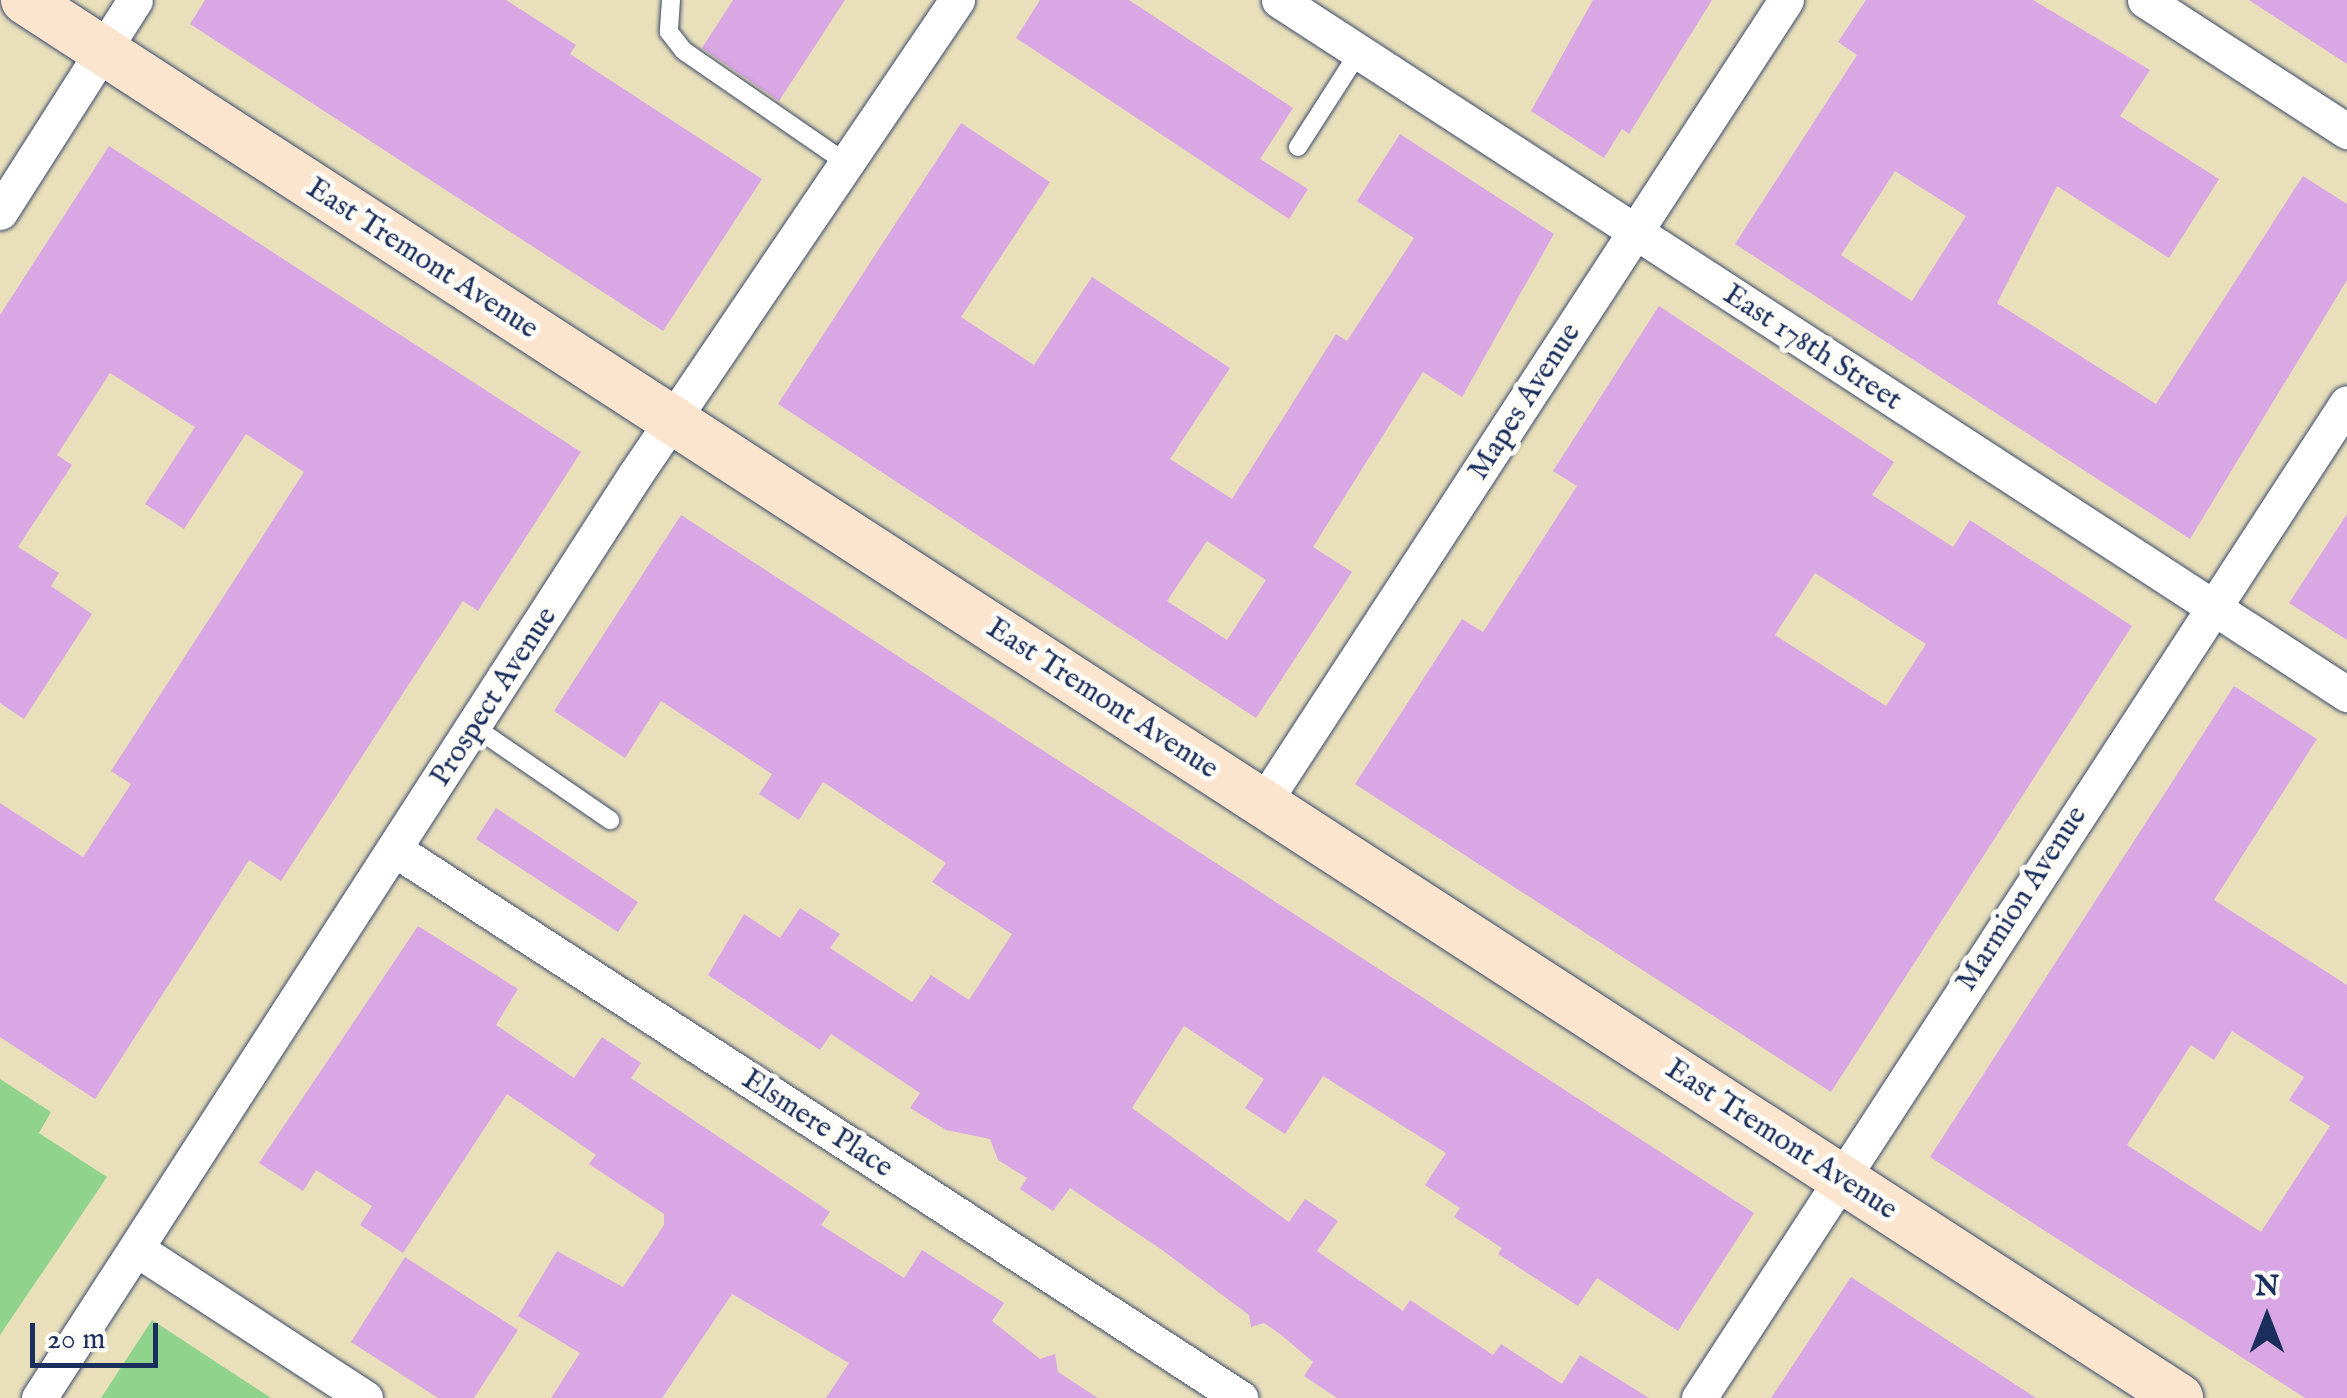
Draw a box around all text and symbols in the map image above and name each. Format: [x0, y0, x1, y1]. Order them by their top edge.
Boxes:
street label: East Tremont Avenue [299, 171, 545, 347]
street label: East 178th Street [1716, 277, 1908, 419]
street label: Mapes Avenue [1461, 317, 1589, 487]
street label: Prospect Avenue [423, 601, 565, 793]
street label: East Tremont Avenue [979, 611, 1225, 787]
street label: Marmion Avenue [1949, 800, 2095, 998]
street label: East Tremont Avenue [1658, 1052, 1904, 1228]
street label: Elsmere Place [735, 1062, 899, 1186]
north arrow [2217, 1268, 2317, 1368]
text: N [2255, 1270, 2279, 1305]
scale bar [35, 1303, 162, 1365]
text: 20 m [47, 1321, 106, 1359]

